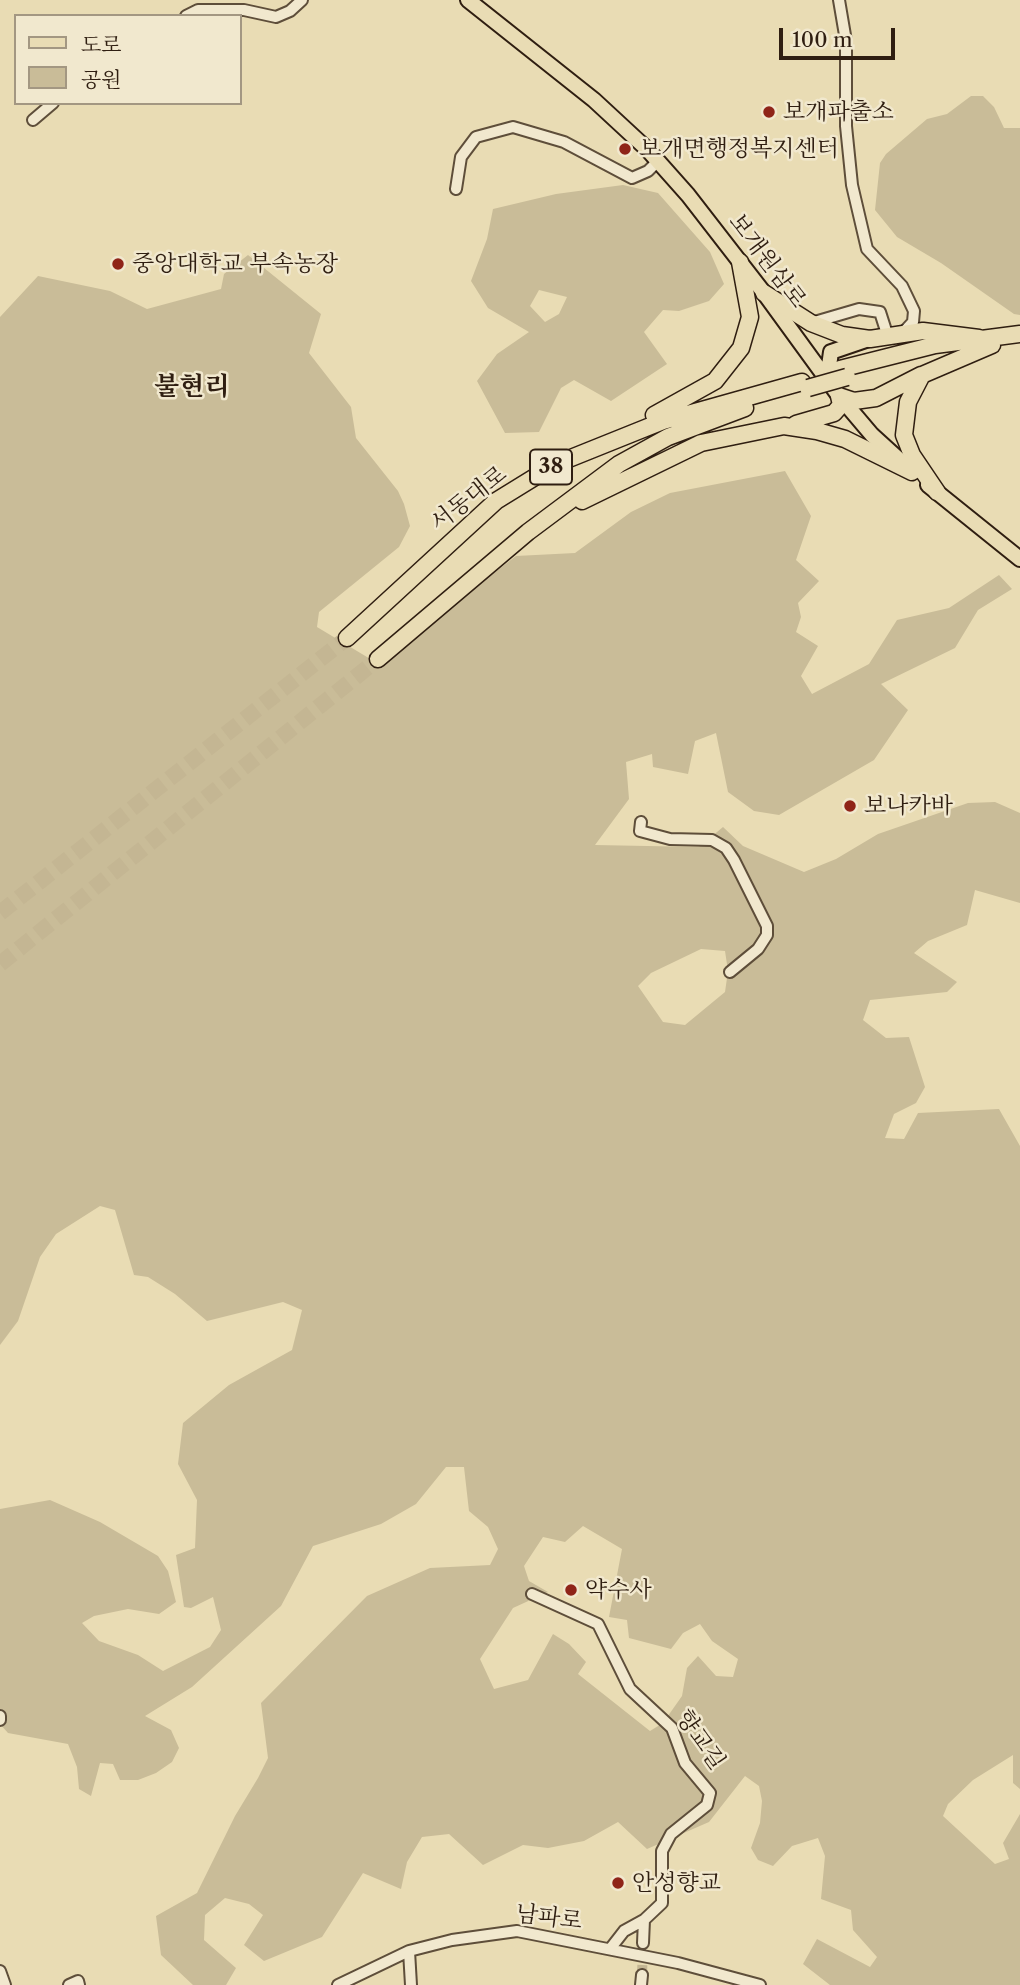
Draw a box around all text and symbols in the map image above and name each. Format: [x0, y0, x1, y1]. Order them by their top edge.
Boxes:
legend [14, 14, 242, 105]
scale bar [782, 14, 898, 58]
text: 100 m [792, 27, 853, 52]
text: 도로 [81, 32, 122, 57]
text: 공원 [81, 67, 122, 92]
place label: 보개파출소 [783, 98, 894, 126]
marker: 보개파출소 [761, 104, 777, 120]
place label: 보개면행정복지센터 [639, 135, 839, 163]
marker: 보개면행정복지센터 [617, 141, 633, 157]
street label: 보개원삼로 [723, 208, 811, 314]
place label: 중앙대학교 부속농장 [132, 250, 338, 278]
marker: 중앙대학교 부속농장 [110, 256, 126, 272]
district label: 불현리 [154, 371, 230, 403]
road number: 38 [530, 449, 572, 484]
street label: 서동대로 [425, 461, 513, 537]
place label: 보나카바 [864, 792, 953, 820]
marker: 보나카바 [842, 798, 858, 814]
place label: 약수사 [585, 1576, 652, 1604]
marker: 약수사 [563, 1582, 579, 1598]
street label: 향교길 [670, 1705, 730, 1775]
place label: 안성향교 [632, 1869, 721, 1897]
marker: 안성향교 [610, 1875, 626, 1891]
street label: 남파로 [514, 1900, 584, 1936]

